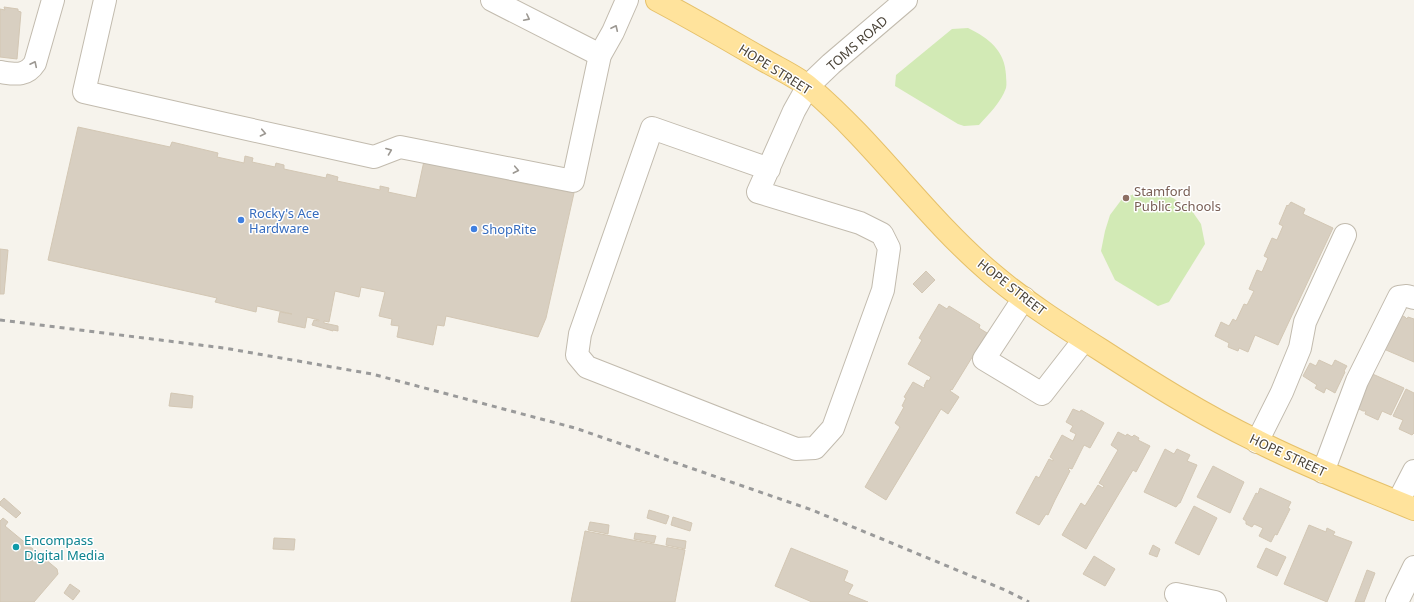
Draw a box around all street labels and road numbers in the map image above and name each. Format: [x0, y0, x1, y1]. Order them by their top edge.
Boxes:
street label: TOMS ROAD [823, 12, 891, 74]
street label: HOPE STREET [735, 40, 815, 99]
street label: HOPE STREET [974, 255, 1051, 320]
street label: HOPE STREET [1247, 429, 1330, 481]

